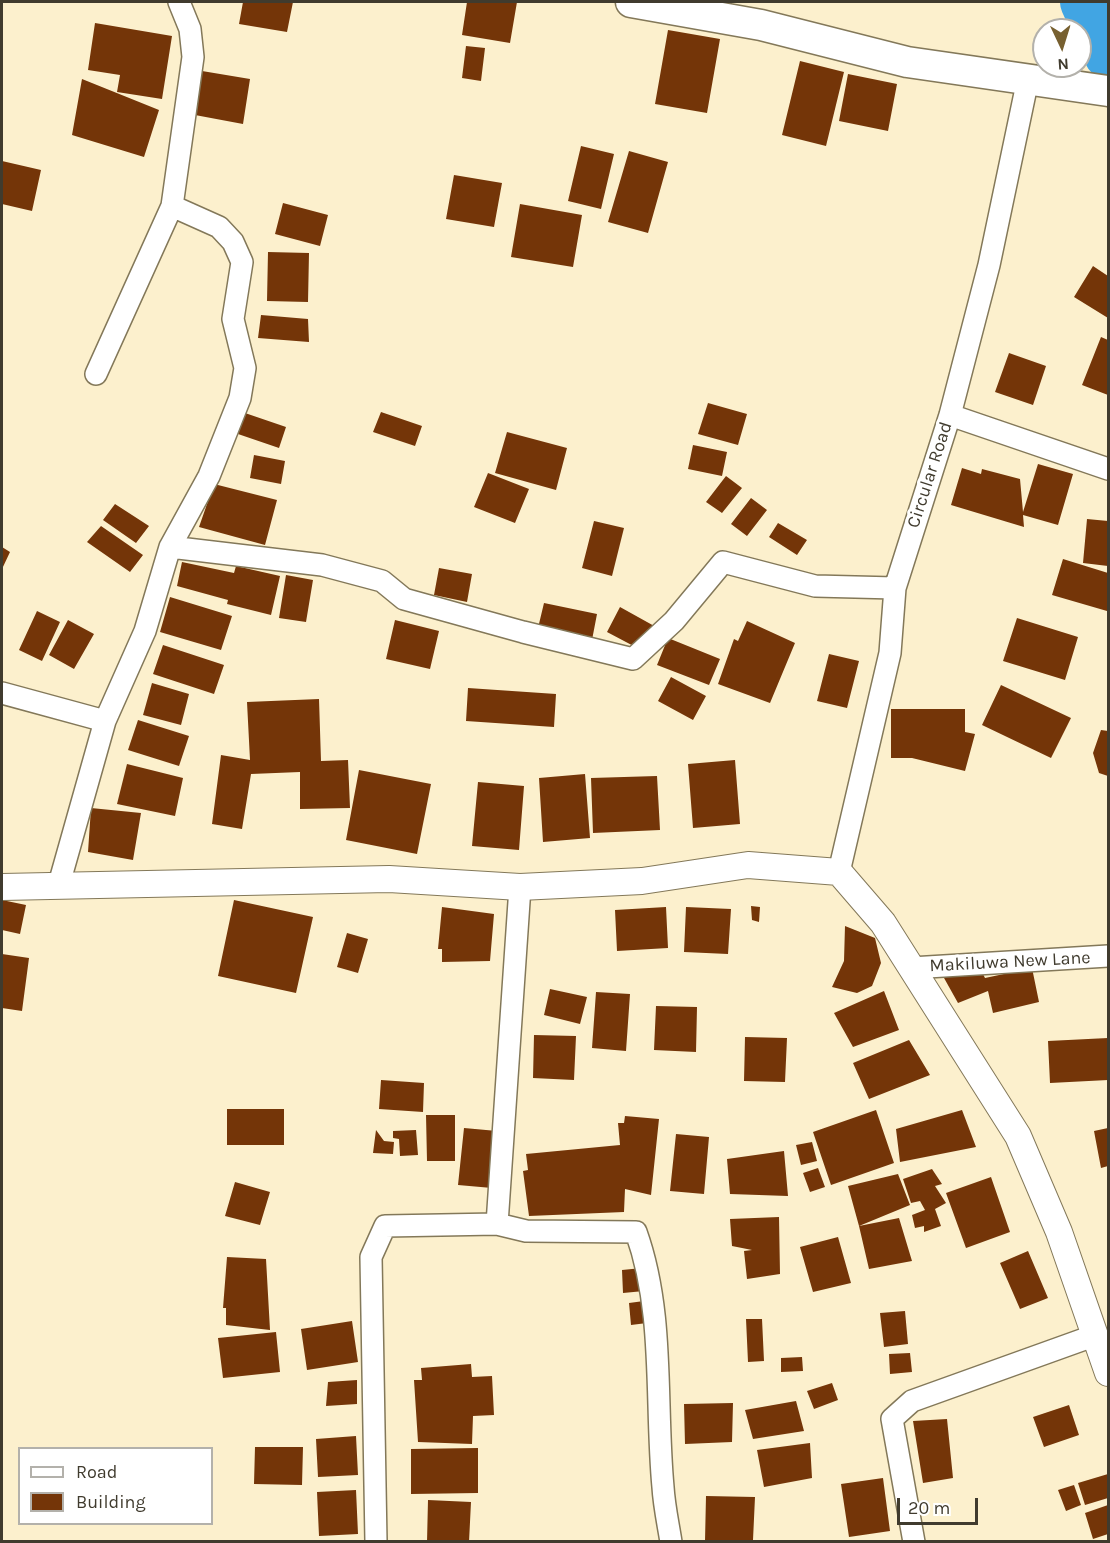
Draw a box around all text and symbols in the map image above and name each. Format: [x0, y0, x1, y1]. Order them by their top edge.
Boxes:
north arrow [1032, 18, 1092, 78]
text: N [1057, 55, 1070, 74]
street label: Circular Road [903, 419, 957, 531]
street label: Makiluwa New Lane [929, 947, 1091, 977]
legend [18, 1447, 213, 1525]
text: Road [76, 1461, 117, 1483]
scale bar [900, 1486, 981, 1524]
text: Building [76, 1491, 146, 1513]
text: 20 m [908, 1497, 950, 1519]

